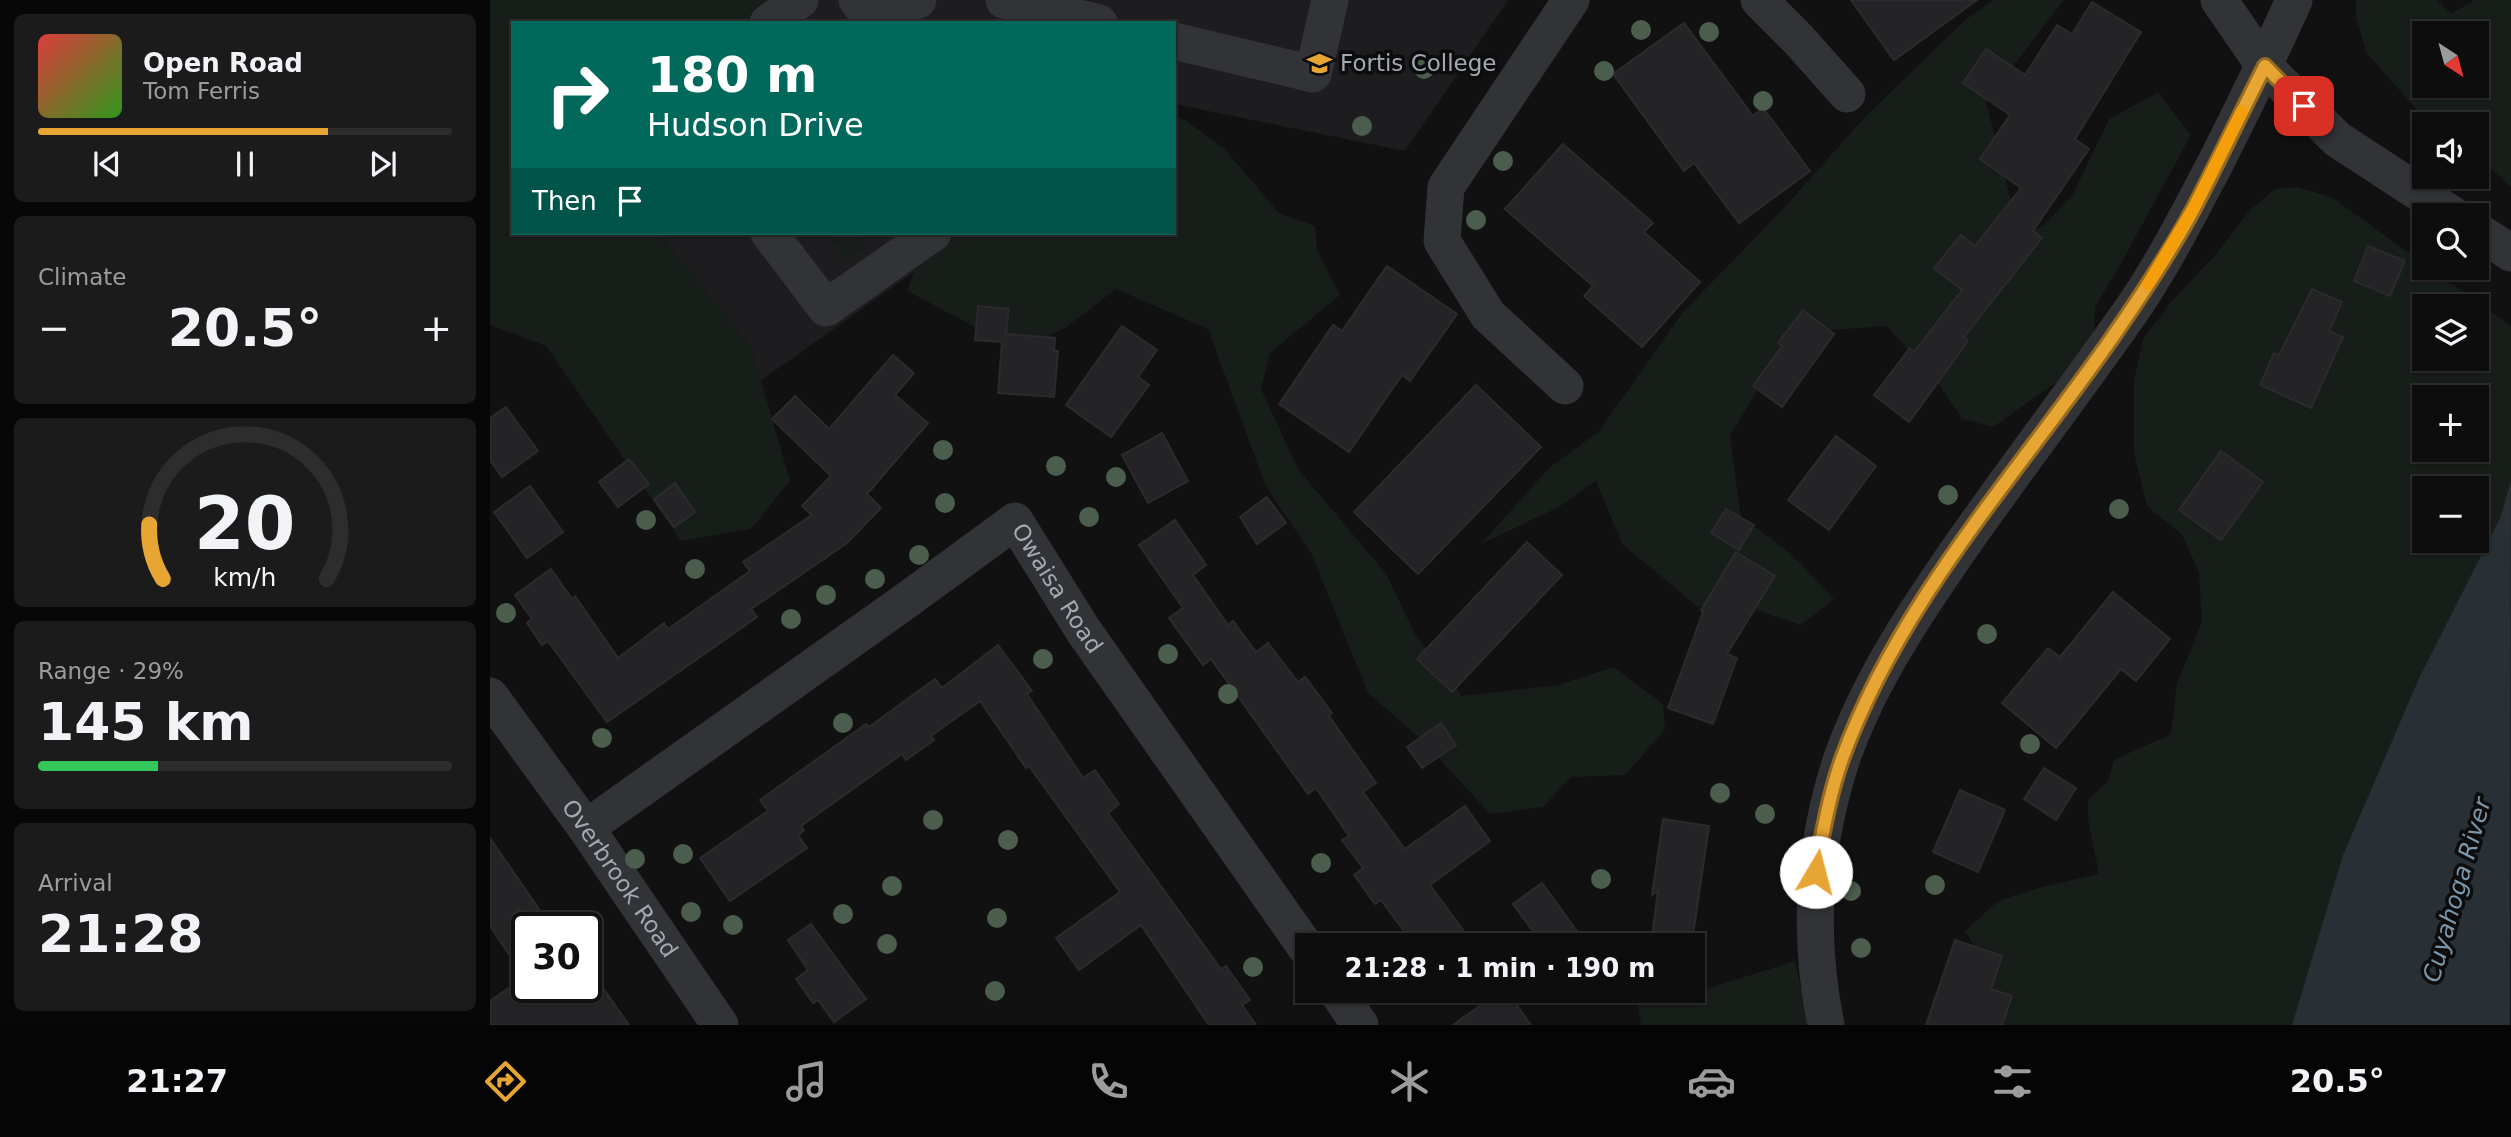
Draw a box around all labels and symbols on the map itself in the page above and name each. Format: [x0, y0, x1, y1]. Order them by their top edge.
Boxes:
north arrow [2412, 21, 2488, 98]
school or university icon: Fortis College [1306, 49, 1334, 77]
place label: Fortis College [1340, 50, 1496, 76]
pin [2274, 76, 2334, 136]
street label: Owaisa Road [1007, 519, 1108, 658]
water label: Cuyahoga River [2417, 793, 2497, 985]
street label: Overbrook Road [557, 795, 683, 962]
position arrow [1779, 835, 1853, 909]
speed limit sign: 30 [511, 912, 602, 1003]

